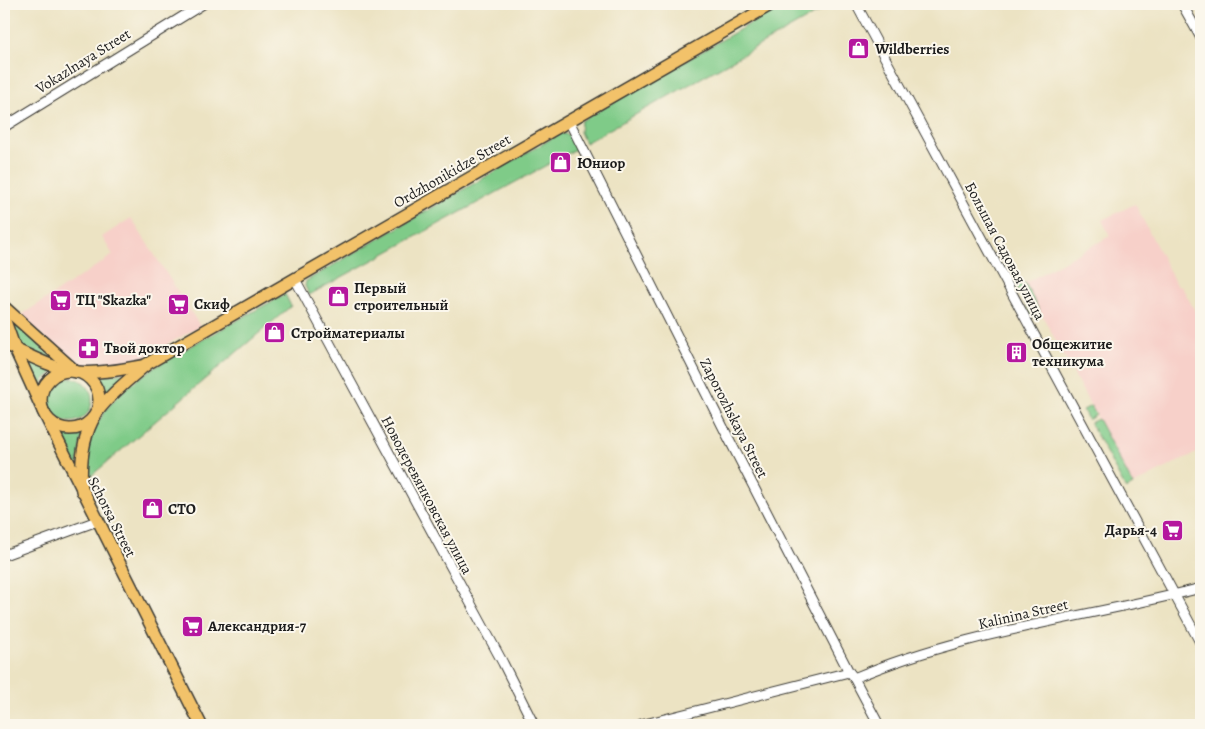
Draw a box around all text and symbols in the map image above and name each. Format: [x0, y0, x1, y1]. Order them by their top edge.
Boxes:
street label: Vokazlnaya Street [31, 24, 134, 99]
shop icon: Wildberries [847, 37, 871, 61]
place label: Wildberries [874, 39, 949, 59]
street label: Ordzhonikidze Street [390, 129, 514, 213]
shop icon: Юниор [549, 151, 573, 175]
place label: Юниор [577, 153, 625, 173]
street label: Большая Садовая улица [960, 178, 1050, 324]
place label: Первый строительный [354, 278, 449, 315]
shop icon: Первый строительный [326, 285, 350, 309]
supermarket icon: ТЦ "Skazka" [48, 288, 72, 312]
place label: ТЦ "Skazka" [76, 290, 151, 310]
supermarket icon: Скиф [166, 292, 190, 316]
place label: Скиф [194, 294, 230, 314]
shop icon: Стройматериалы [263, 321, 287, 345]
place label: Стройматериалы [291, 323, 405, 343]
place label: Общежитие техникума [1032, 334, 1113, 371]
pharmacy icon: Твой доктор [76, 336, 100, 360]
place label: Твой доктор [104, 338, 185, 358]
building icon: Общежитие техникума [1004, 341, 1028, 365]
street label: Zaporozhskaya Street [695, 355, 773, 481]
street label: Новодеревянковская улица [377, 412, 477, 578]
street label: Schorsa Street [83, 473, 141, 561]
shop icon: СТО [140, 497, 164, 521]
place label: СТО [168, 499, 196, 519]
supermarket icon: Дарья-4 [1161, 518, 1185, 542]
place label: Дарья-4 [1105, 520, 1157, 540]
street label: Kalinina Street [976, 594, 1070, 634]
supermarket icon: Александрия-7 [180, 614, 204, 638]
place label: Александрия-7 [207, 616, 307, 636]

